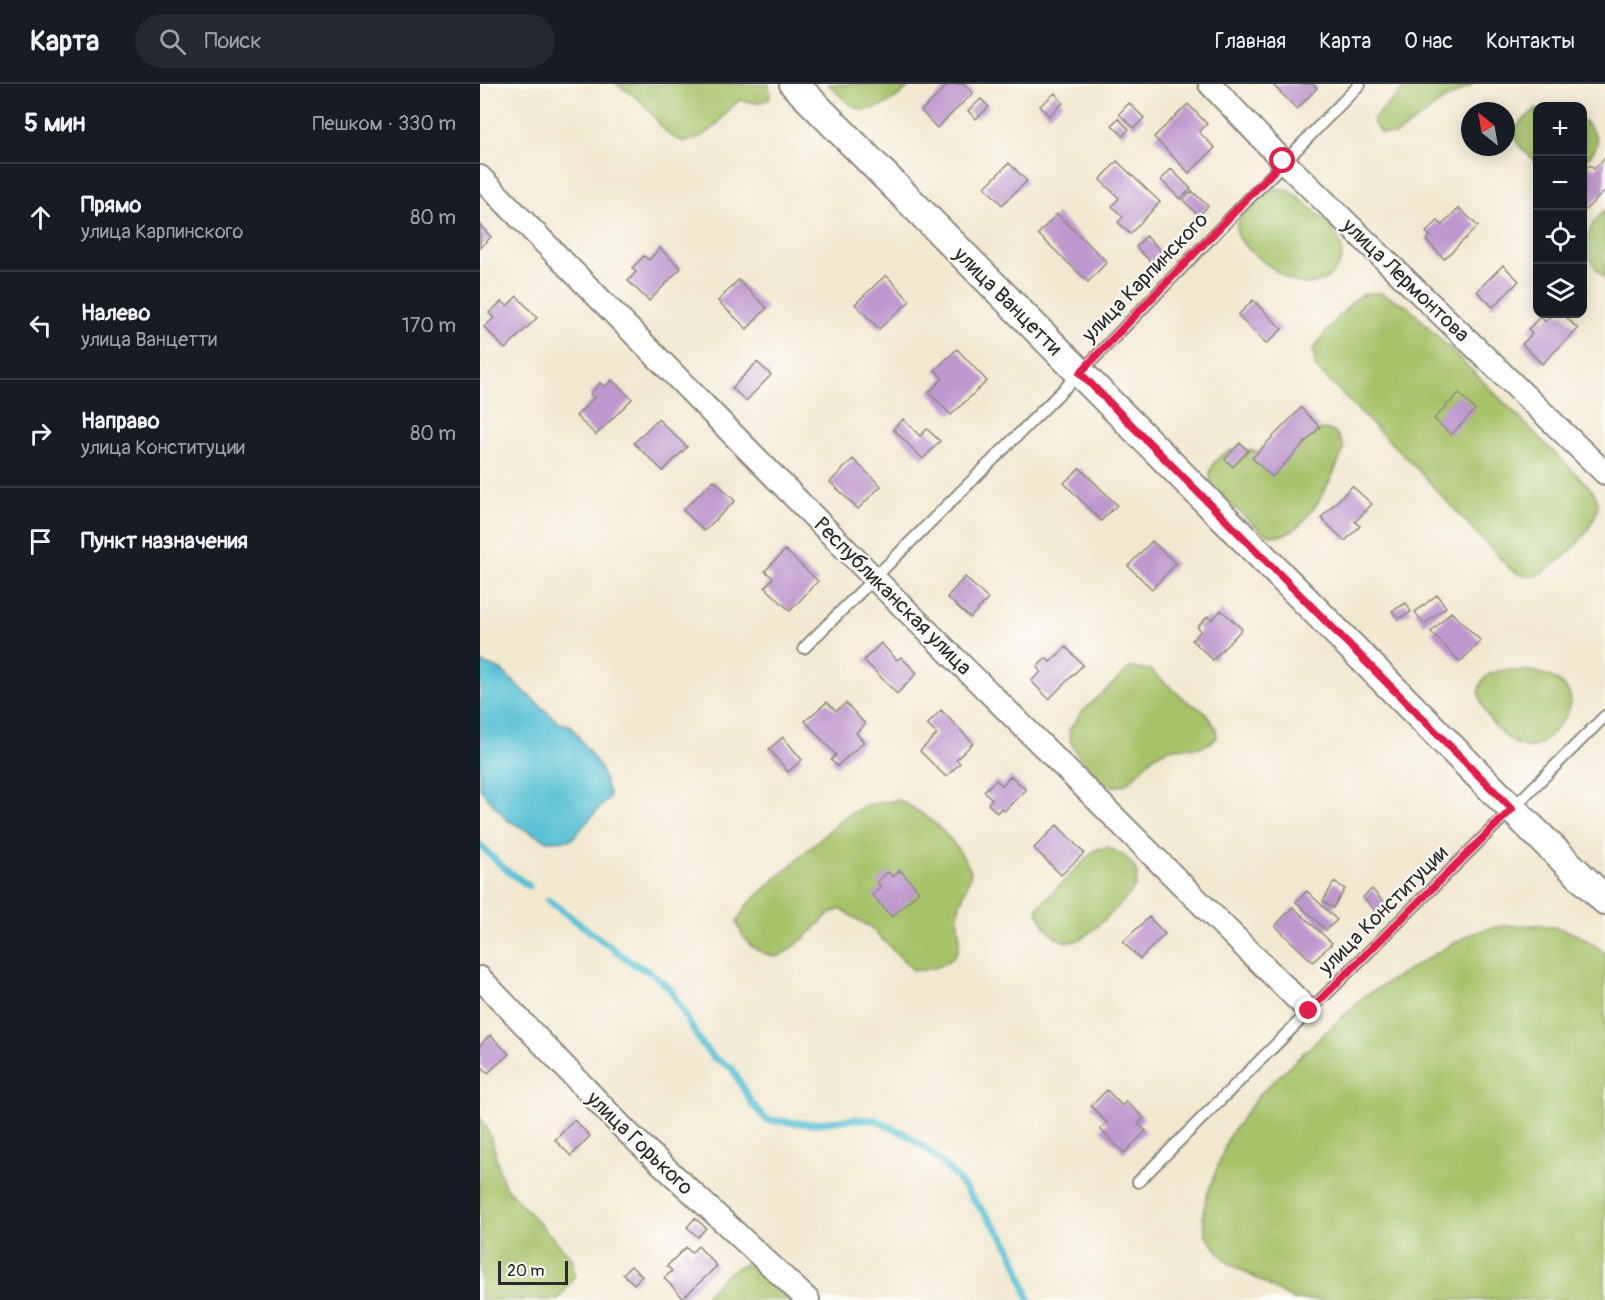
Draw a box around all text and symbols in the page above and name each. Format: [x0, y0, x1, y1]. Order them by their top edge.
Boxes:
search box [135, 14, 555, 68]
text: Карта [30, 24, 99, 59]
icon: search [156, 25, 189, 58]
text: Поиск [204, 27, 262, 55]
text: Главная [1215, 28, 1286, 55]
text: Карта [1319, 28, 1371, 55]
text: О нас [1404, 28, 1453, 55]
text: Контакты [1486, 28, 1575, 55]
north arrow [1461, 102, 1515, 156]
map controls [1533, 102, 1587, 318]
button: + [1533, 102, 1587, 156]
text: 5 мин [24, 107, 85, 139]
text: Пешком · 330 m [313, 111, 456, 136]
route start [1269, 147, 1295, 173]
button: − [1533, 156, 1587, 210]
text: Прямо [81, 191, 141, 219]
icon: ahead [24, 201, 57, 234]
text: 80 m [410, 205, 456, 230]
street label: улица Карпинского [1076, 207, 1214, 349]
button: locate [1533, 210, 1587, 264]
street label: улица Лермонтова [1335, 212, 1475, 348]
text: улица Карпинского [81, 219, 243, 244]
street label: улица Ванцетти [947, 241, 1068, 361]
button: layers [1533, 264, 1587, 318]
text: Налево [81, 299, 150, 327]
icon: left [24, 309, 57, 342]
text: 170 m [402, 313, 456, 338]
text: улица Ванцетти [81, 327, 217, 352]
text: Направо [81, 407, 160, 435]
icon: right [24, 417, 57, 450]
text: 80 m [410, 421, 456, 446]
text: улица Конституции [81, 435, 245, 460]
street label: Республиканская улица [808, 512, 977, 681]
icon: arrive [24, 525, 57, 558]
text: Пункт назначения [81, 527, 248, 555]
street label: улица Конституции [1312, 840, 1454, 981]
route end [1295, 997, 1321, 1023]
street label: улица Горького [580, 1085, 699, 1201]
scale bar [498, 1258, 568, 1286]
text: 20 m [507, 1261, 545, 1281]

